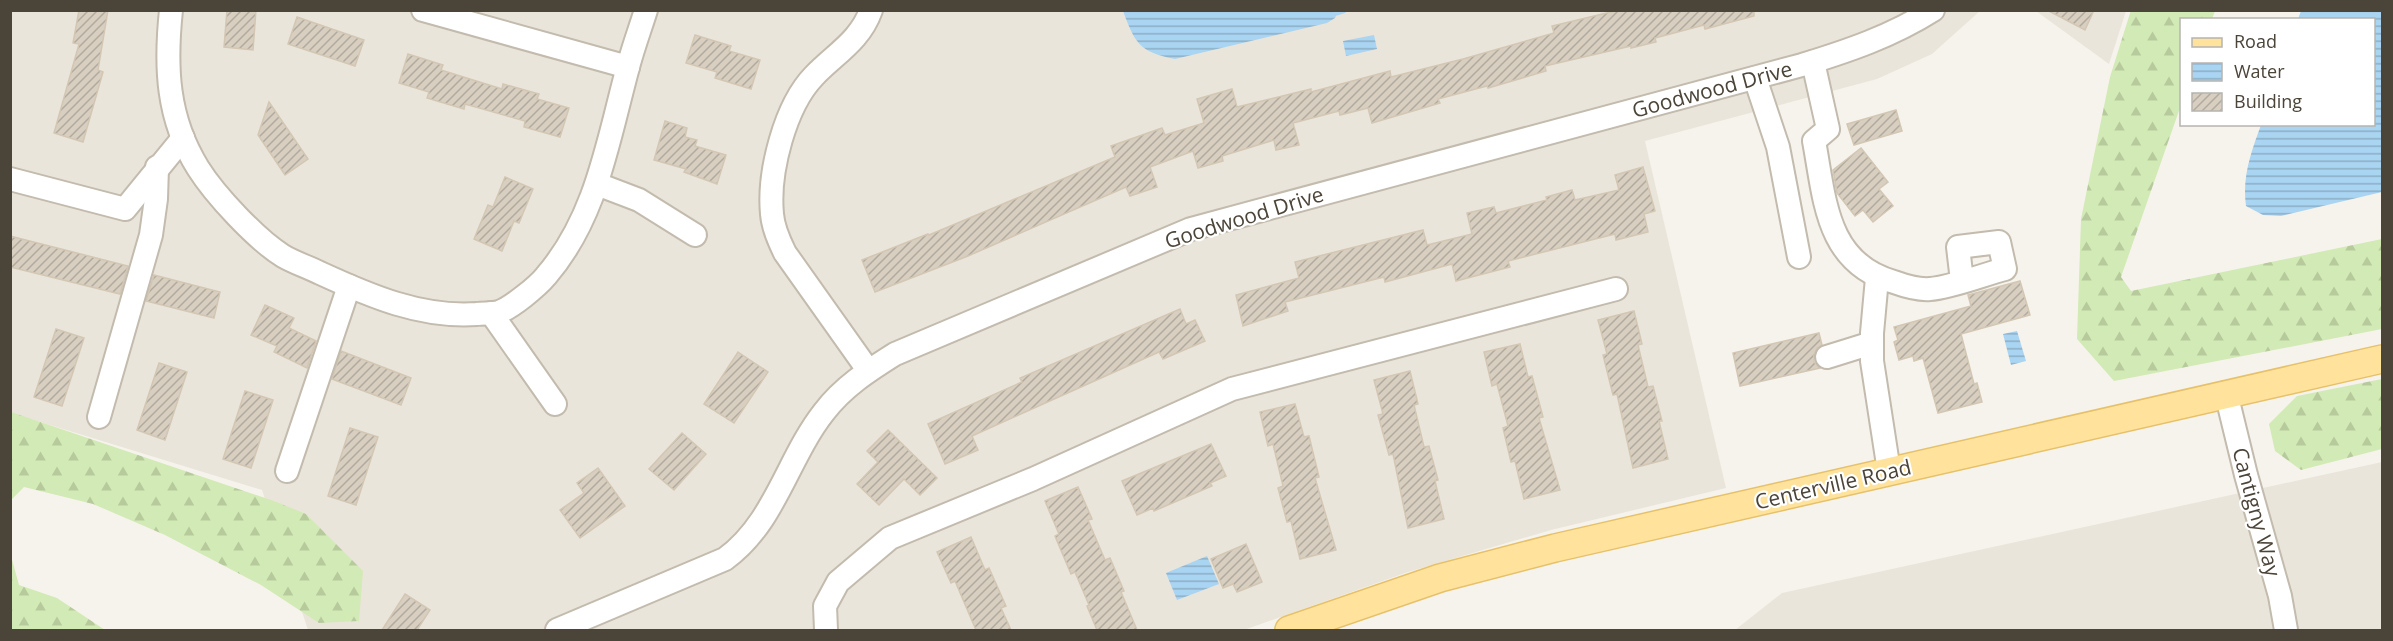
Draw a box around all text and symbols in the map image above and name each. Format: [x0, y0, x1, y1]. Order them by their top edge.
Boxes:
legend [2180, 18, 2375, 126]
text: Road [2234, 29, 2277, 53]
street label: Goodwood Drive [1629, 54, 1795, 124]
text: Water [2234, 59, 2285, 83]
text: Building [2234, 89, 2302, 113]
street label: Goodwood Drive [1161, 180, 1327, 254]
street label: Cantigny Way [2226, 444, 2288, 580]
street label: Centerville Road [1752, 452, 1914, 516]

